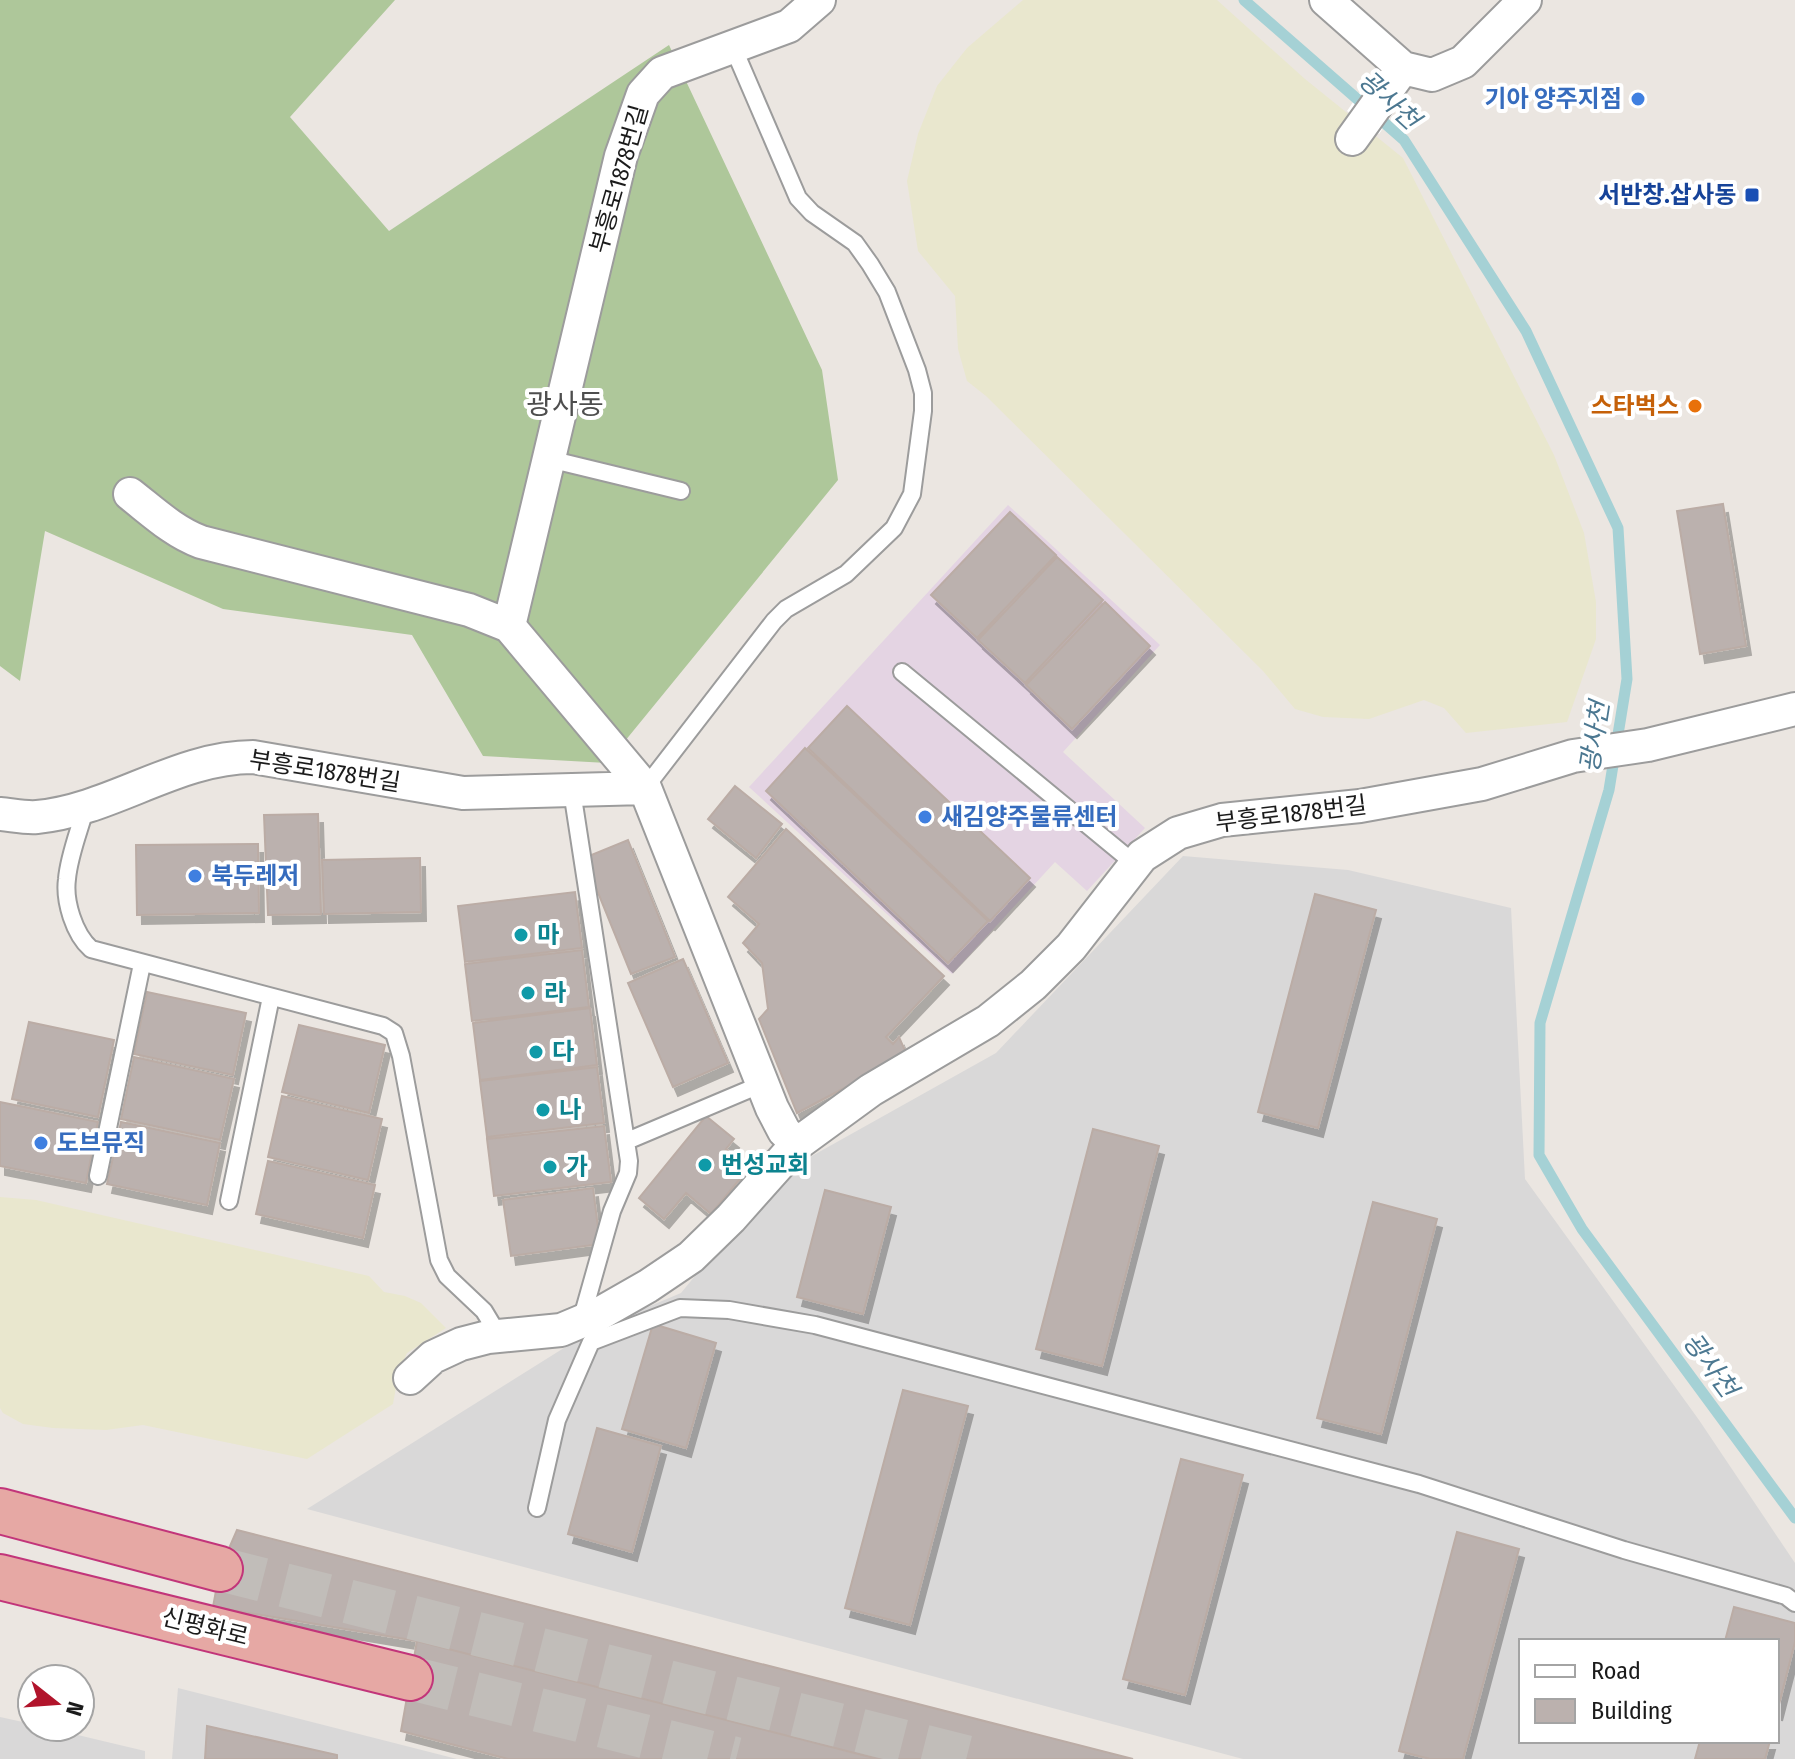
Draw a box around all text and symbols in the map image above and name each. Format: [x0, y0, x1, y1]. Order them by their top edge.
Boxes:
water label: 광사천 [1352, 64, 1428, 138]
place label: 기아 양주지점 [1485, 85, 1622, 113]
marker: 기아 양주지점 [1629, 90, 1647, 108]
street label: 부흥로1878번길 [584, 102, 654, 256]
place label: 서반창.삽사동 [1598, 181, 1736, 209]
marker: 서반창.삽사동 [1743, 186, 1761, 204]
district label: 광사동 [526, 388, 604, 421]
place label: 스타벅스 [1591, 392, 1679, 420]
marker: 스타벅스 [1686, 397, 1704, 415]
water label: 광사천 [1574, 696, 1616, 775]
street label: 부흥로1878번길 [247, 745, 403, 797]
street label: 부흥로1878번길 [1214, 791, 1368, 837]
place label: 새김양주물류센터 [941, 803, 1118, 831]
marker: 새김양주물류센터 [916, 808, 934, 826]
place label: 북두레저 [211, 862, 299, 890]
marker: 북두레저 [186, 867, 204, 885]
place label: 마 [537, 921, 559, 949]
marker: 마 [512, 926, 530, 944]
place label: 라 [544, 979, 566, 1007]
marker: 라 [519, 984, 537, 1002]
place label: 다 [552, 1038, 574, 1066]
marker: 다 [527, 1043, 545, 1061]
place label: 나 [559, 1096, 581, 1124]
marker: 나 [534, 1101, 552, 1119]
place label: 도브뮤직 [57, 1129, 145, 1157]
marker: 도브뮤직 [32, 1134, 50, 1152]
place label: 번성교회 [721, 1151, 809, 1179]
place label: 가 [566, 1153, 588, 1181]
marker: 번성교회 [696, 1156, 714, 1174]
marker: 가 [541, 1158, 559, 1176]
water label: 광사천 [1676, 1327, 1745, 1406]
street label: 신평화로 [159, 1603, 251, 1651]
legend [1519, 1639, 1779, 1743]
text: Road [1591, 1657, 1641, 1685]
north arrow [16, 1663, 96, 1743]
text: Building [1591, 1697, 1673, 1725]
text: N [60, 1698, 89, 1719]

